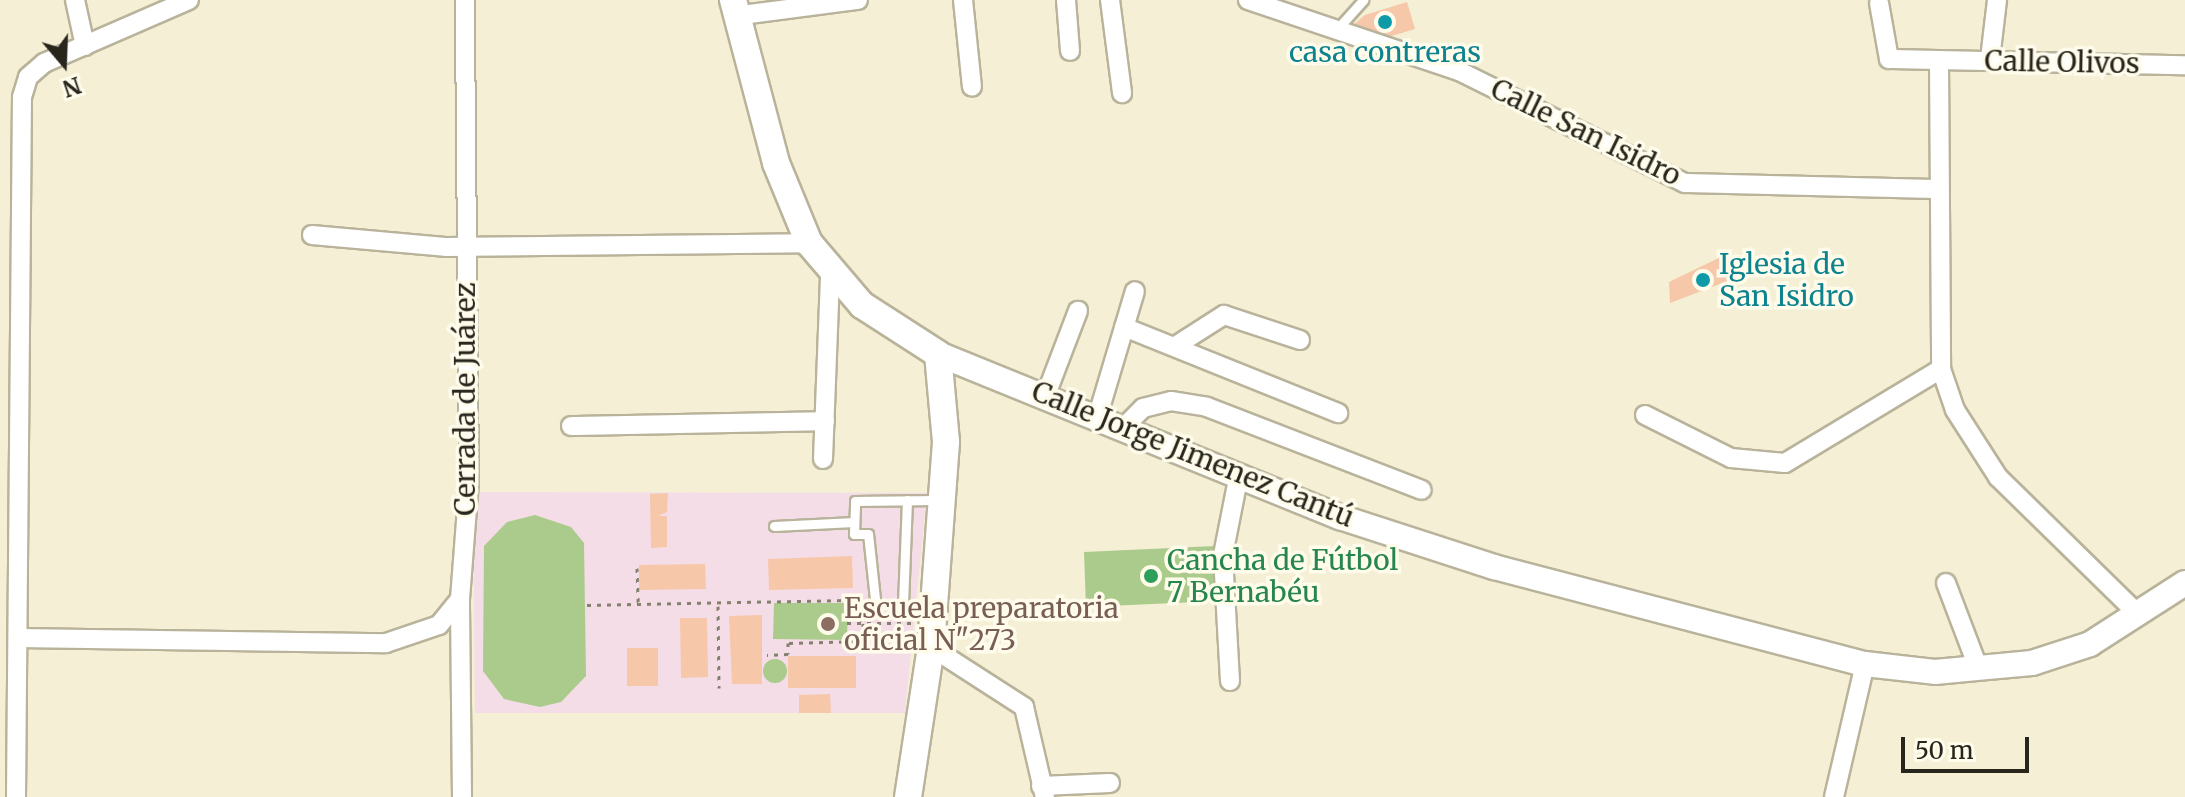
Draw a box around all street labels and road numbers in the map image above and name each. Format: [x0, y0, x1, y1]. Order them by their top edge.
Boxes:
street label: Calle Olivos [1984, 44, 2140, 80]
street label: Calle San Isidro [1486, 72, 1686, 192]
street label: Cerrada de Juárez [448, 282, 482, 516]
street label: Calle Jorge Jimenez Cantú [1027, 374, 1359, 534]

